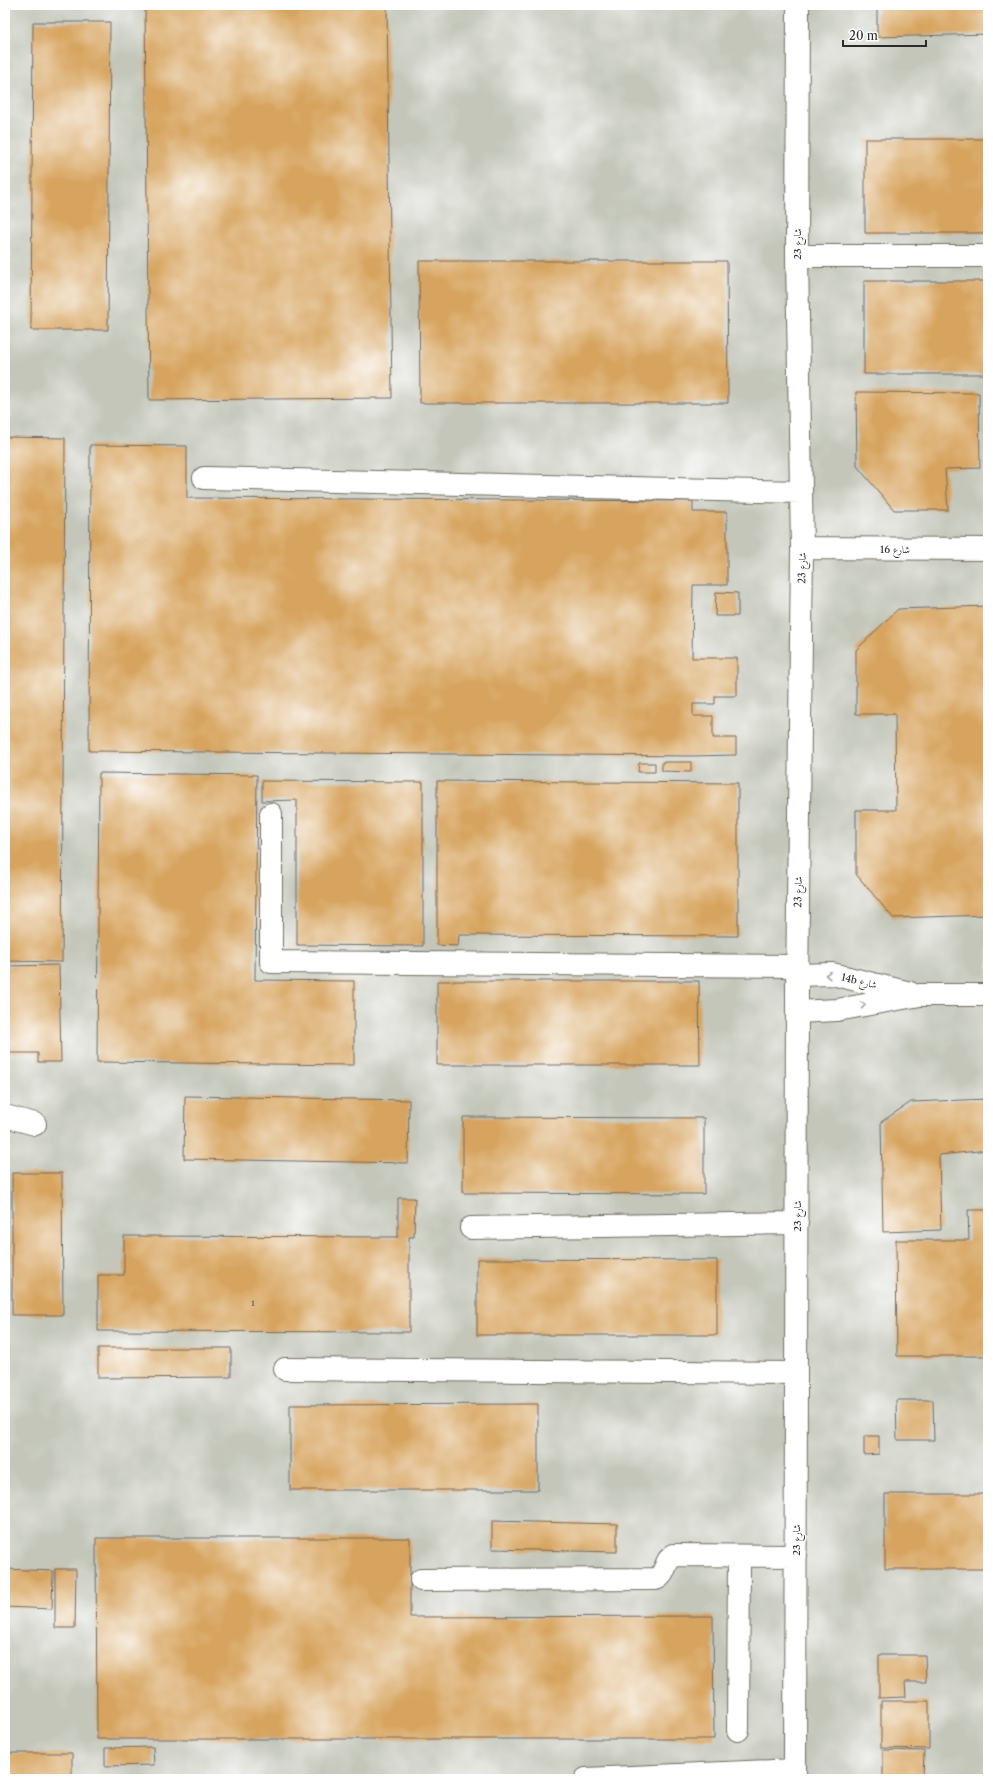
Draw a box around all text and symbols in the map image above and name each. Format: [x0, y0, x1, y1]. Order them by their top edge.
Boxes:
scale bar [843, 22, 926, 48]
text: 20 m [849, 28, 878, 43]
street label: شارع 23 [791, 228, 807, 260]
street label: شارع 16 [880, 543, 910, 559]
street label: شارع 23 [795, 552, 812, 584]
street label: شارع 23 [791, 876, 808, 908]
one-way arrow [825, 970, 831, 979]
street label: 14b شارع [839, 971, 878, 994]
one-way arrow [860, 1001, 867, 1009]
street label: شارع 23 [791, 1200, 807, 1232]
house number: 1 [251, 1298, 255, 1308]
street label: شارع 23 [790, 1524, 806, 1556]

